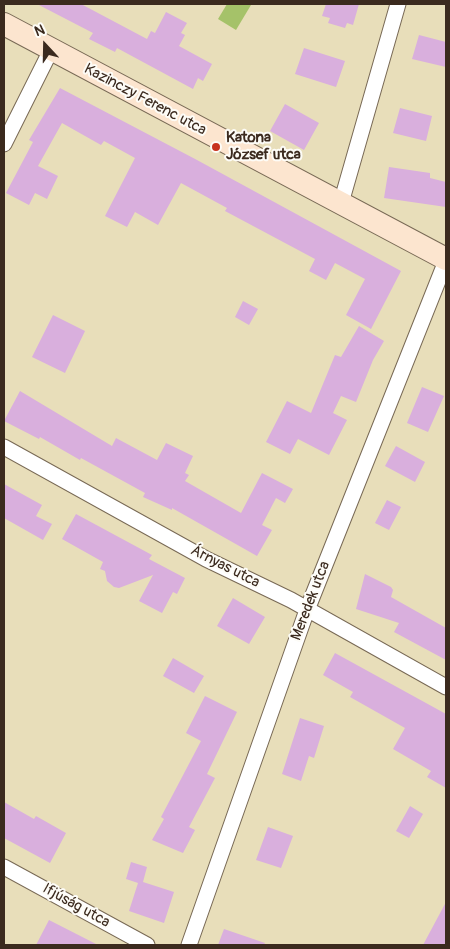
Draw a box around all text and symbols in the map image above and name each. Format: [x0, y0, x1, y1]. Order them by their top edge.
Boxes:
north arrow [20, 20, 70, 70]
text: N [32, 21, 47, 40]
street label: Kazinczy Ferenc utca [81, 60, 209, 140]
place label: Katona József utca [226, 129, 301, 164]
marker: Katona József utca [210, 141, 222, 153]
street label: Árnyas utca [187, 542, 263, 592]
street label: Meredek utca [288, 559, 334, 643]
street label: Ifjúság utca [39, 880, 113, 932]

